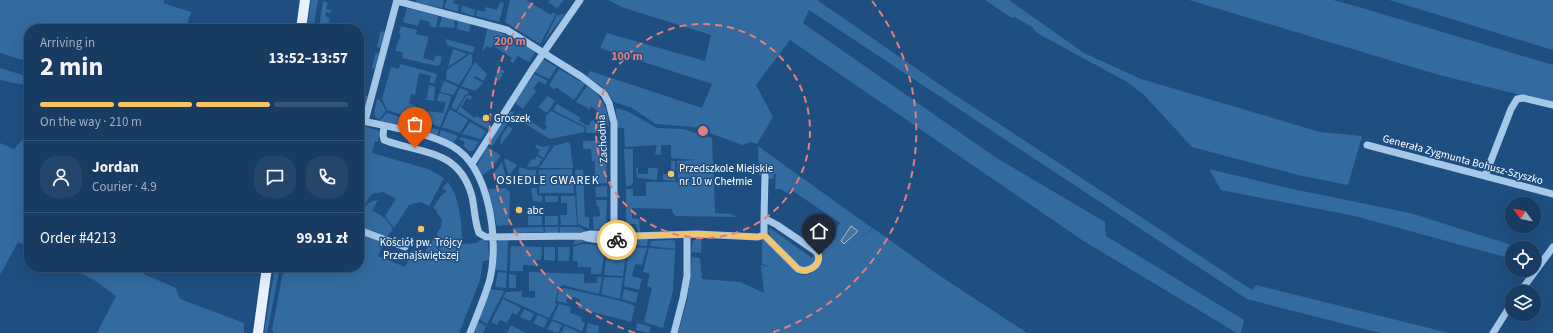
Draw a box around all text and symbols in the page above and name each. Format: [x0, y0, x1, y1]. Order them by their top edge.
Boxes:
text: 200 m [494, 33, 526, 50]
text: Arriving in [40, 34, 95, 52]
text: 2 min [40, 48, 103, 85]
text: 13:52–13:57 [268, 48, 348, 69]
text: 100 m [611, 48, 643, 65]
pin [398, 107, 432, 148]
place label: Groszek [494, 111, 531, 126]
text: On the way · 210 m [40, 113, 142, 131]
icon: bag [404, 113, 426, 135]
marker: Groszek [481, 113, 491, 123]
street label: Zachodnia [594, 114, 611, 164]
centre of rings [696, 124, 710, 138]
street label: Generała Zygmunta Bohusz-Szyszko [1381, 131, 1545, 188]
button: person [40, 156, 82, 198]
button: chat [254, 156, 296, 198]
button: phone [306, 156, 348, 198]
text: Jordan [92, 157, 139, 178]
place label: Przedszkole Miejskie nr 10 w Chełmie [679, 161, 774, 189]
marker: Przedszkole Miejskie nr 10 w Chełmie [666, 169, 676, 179]
district label: OSIEDLE GWAREK [496, 172, 600, 189]
text: Courier · 4.9 [92, 178, 157, 196]
north arrow [1505, 197, 1541, 233]
map controls [1505, 197, 1541, 321]
place label: abc [527, 203, 544, 218]
marker: abc [514, 205, 524, 215]
pin [802, 214, 836, 255]
courier [597, 220, 637, 260]
icon: home [808, 220, 830, 242]
marker: Kościół pw. Trójcy Przenajświętszej [416, 224, 426, 234]
text: Order #4213 [40, 228, 116, 249]
text: 99.91 zł [297, 228, 348, 249]
icon: bike [606, 229, 628, 251]
place label: Kościół pw. Trójcy Przenajświętszej [380, 235, 462, 263]
button: locate [1505, 241, 1541, 277]
button: layers [1505, 285, 1541, 321]

